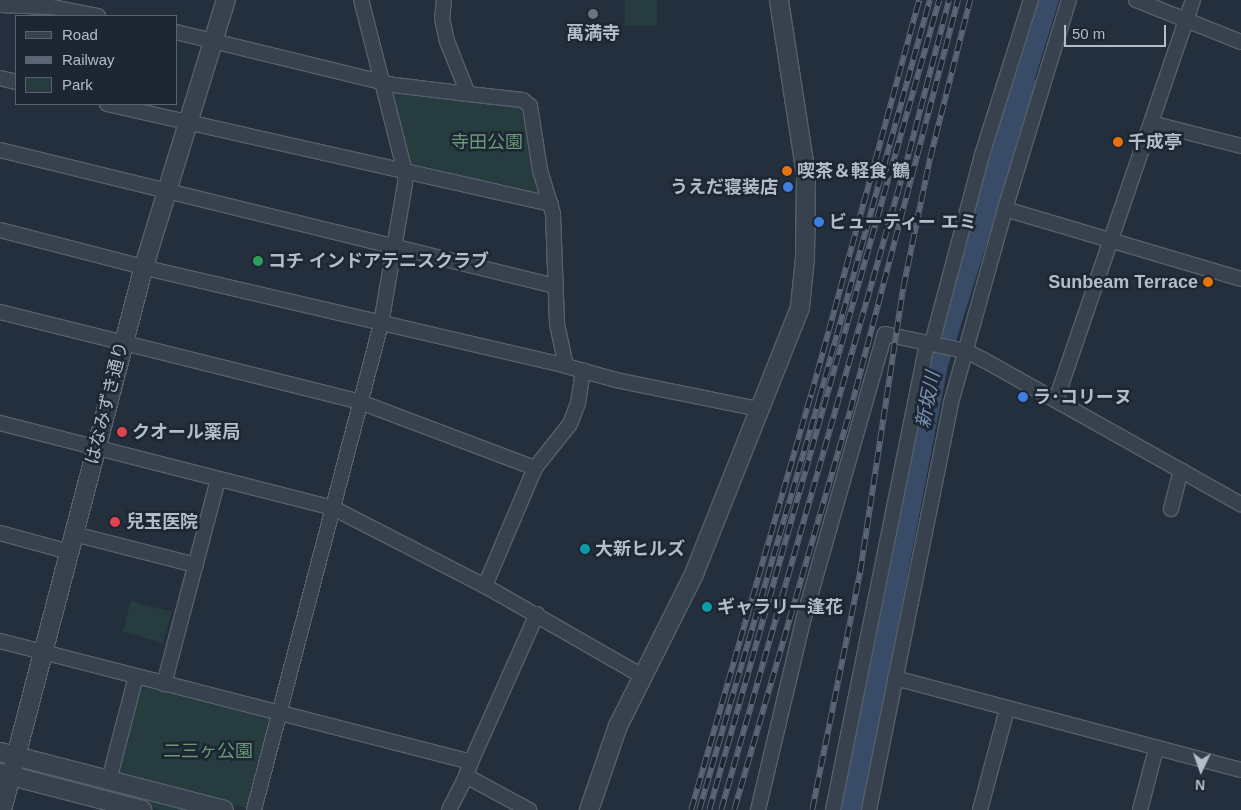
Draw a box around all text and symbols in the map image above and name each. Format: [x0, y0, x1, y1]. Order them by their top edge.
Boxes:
marker: 萬満寺 [587, 8, 599, 20]
legend [15, 15, 178, 105]
scale bar [1066, 15, 1168, 47]
place label: 萬満寺 [566, 22, 620, 44]
text: 50 m [1072, 25, 1105, 42]
text: Road [62, 26, 98, 43]
text: Railway [62, 51, 115, 68]
text: Park [62, 76, 93, 93]
park label: 寺田公園 [451, 131, 523, 153]
place label: 千成亭 [1128, 131, 1182, 153]
marker: 千成亭 [1112, 136, 1124, 148]
place label: 喫茶＆軽食 鶴 [797, 160, 910, 182]
marker: 喫茶＆軽食 鶴 [781, 165, 793, 177]
place label: うえだ寝装店 [670, 176, 778, 198]
marker: うえだ寝装店 [782, 181, 794, 193]
place label: ビューティー エミ [829, 211, 978, 233]
marker: ビューティー エミ [813, 216, 825, 228]
place label: コチ インドアテニスクラブ [268, 250, 489, 272]
marker: コチ インドアテニスクラブ [252, 255, 264, 267]
place label: Sunbeam Terrace [1048, 271, 1198, 293]
marker: Sunbeam Terrace [1202, 276, 1214, 288]
street label: はなみずき通り [81, 339, 133, 467]
water label: 新坂川 [911, 370, 945, 430]
place label: ラ･コリーヌ [1033, 386, 1132, 408]
marker: ラ･コリーヌ [1017, 391, 1029, 403]
place label: クオール薬局 [132, 421, 240, 443]
marker: クオール薬局 [116, 426, 128, 438]
place label: 兒玉医院 [126, 511, 198, 533]
marker: 兒玉医院 [108, 515, 122, 529]
place label: 大新ヒルズ [595, 538, 685, 560]
marker: 大新ヒルズ [579, 543, 591, 555]
place label: ギャラリー逢花 [717, 596, 843, 618]
marker: ギャラリー逢花 [701, 601, 713, 613]
park label: 二三ヶ公園 [163, 740, 253, 762]
north arrow [1176, 745, 1226, 795]
text: N [1195, 777, 1206, 793]

